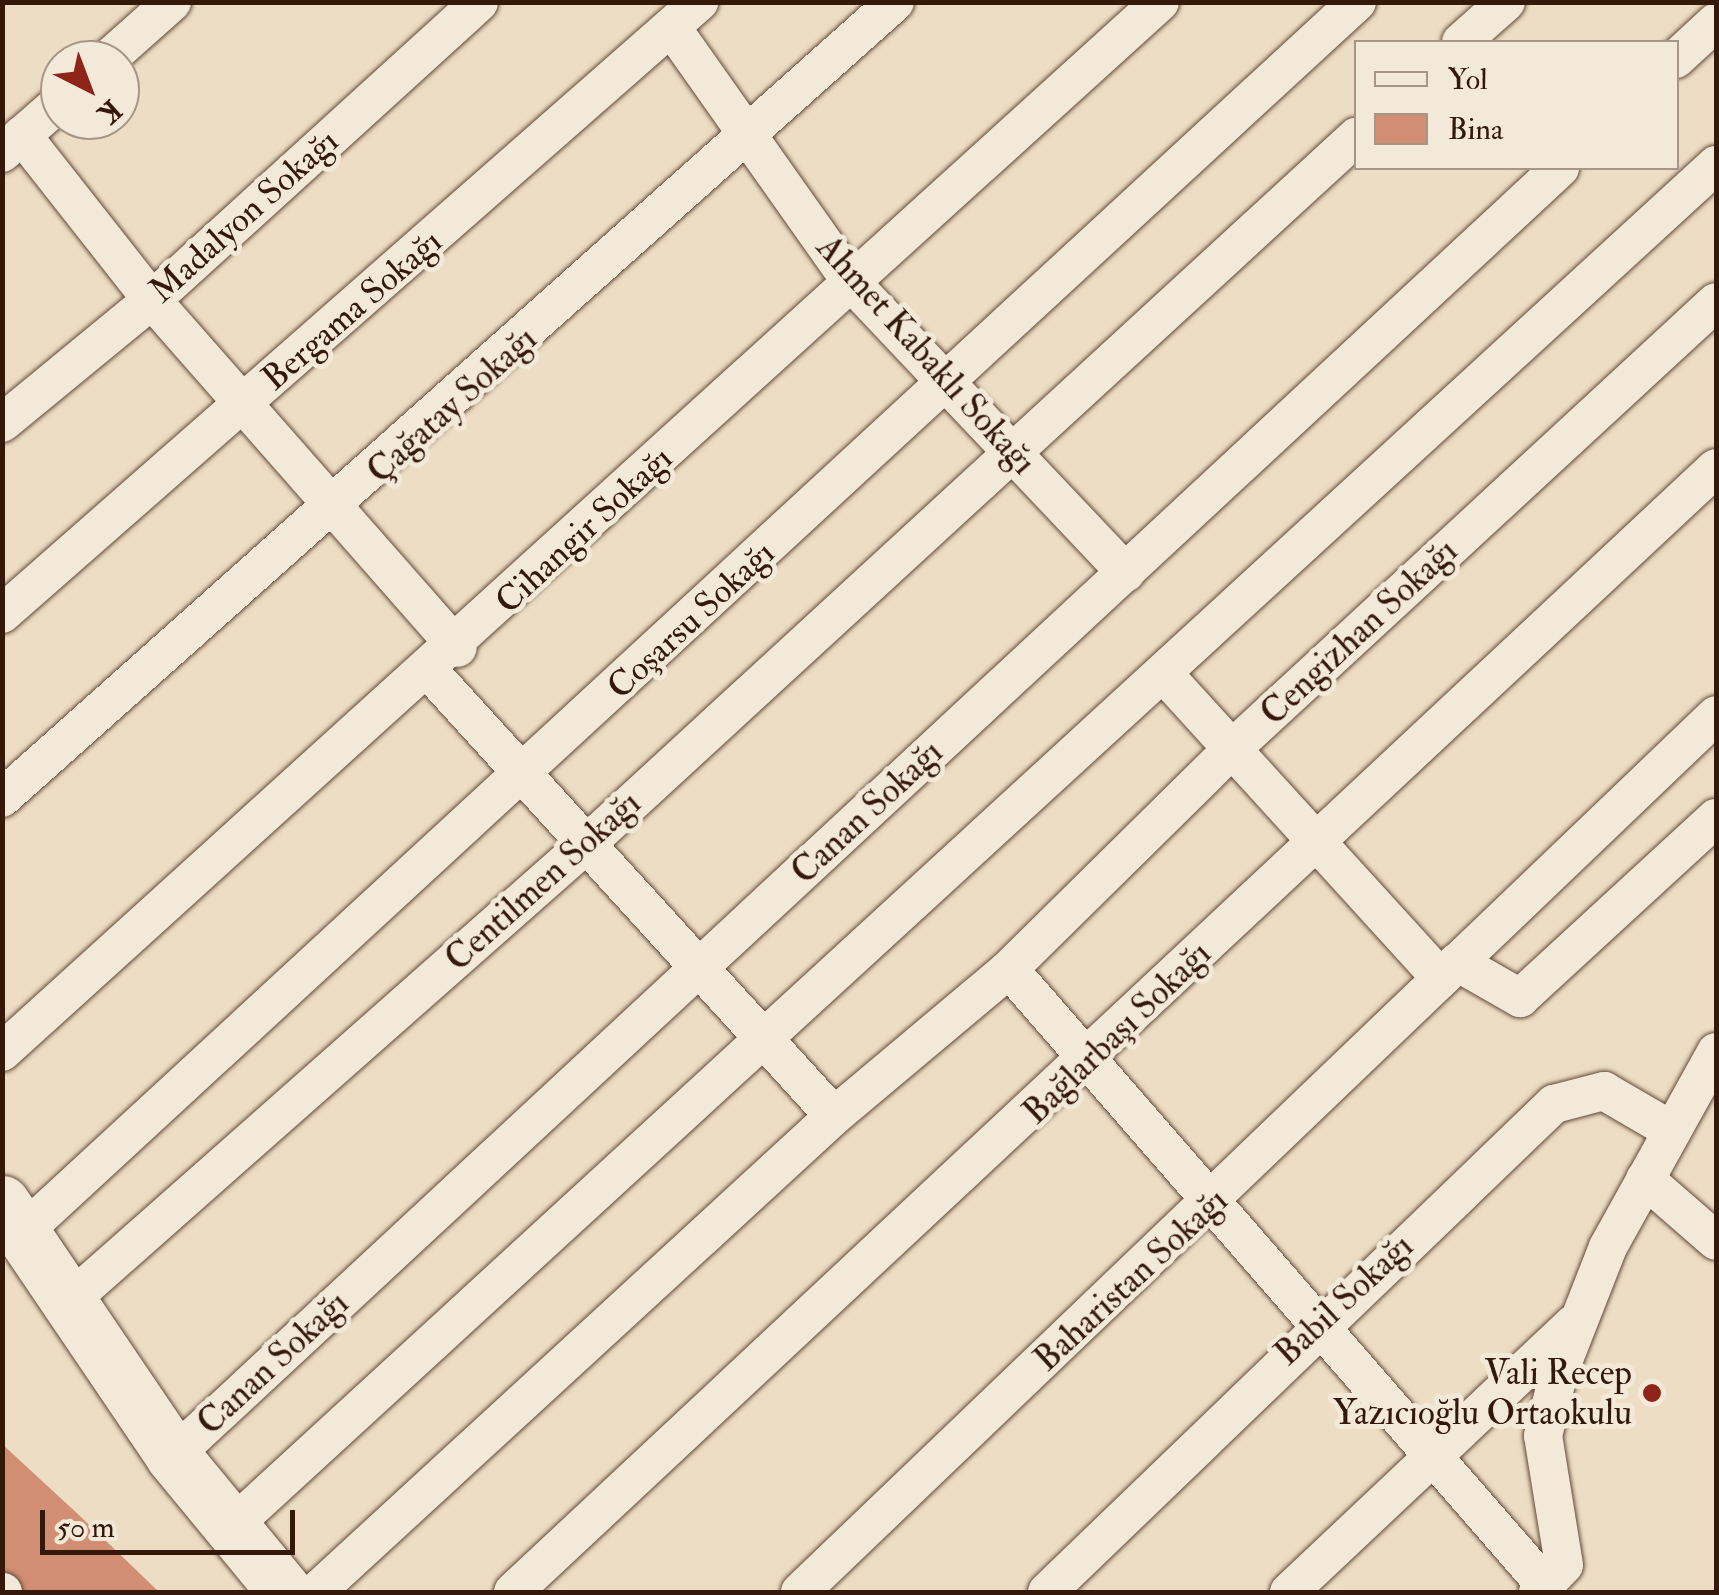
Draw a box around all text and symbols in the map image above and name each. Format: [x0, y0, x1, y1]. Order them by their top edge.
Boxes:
north arrow [40, 40, 140, 140]
legend [1354, 40, 1679, 170]
text: Yol [1448, 61, 1488, 98]
text: K [90, 92, 128, 131]
text: Bina [1448, 111, 1503, 148]
street label: Madalyon Sokağı [141, 120, 347, 312]
street label: Bergama Sokağı [253, 220, 451, 400]
street label: Ahmet Kabaklı Sokağı [808, 227, 1044, 483]
street label: Çağatay Sokağı [359, 318, 545, 492]
street label: Cihangir Sokağı [487, 438, 681, 622]
street label: Cengizhan Sokağı [1252, 530, 1466, 734]
street label: Coşarsu Sokağı [599, 532, 783, 708]
street label: Canan Sokağı [783, 731, 951, 893]
street label: Centilmen Sokağı [437, 782, 649, 980]
street label: Bağlarbaşı Sokağı [1014, 933, 1220, 1133]
street label: Baharistan Sokağı [1026, 1180, 1236, 1380]
street label: Babil Sokağı [1266, 1225, 1422, 1375]
street label: Canan Sokağı [189, 1282, 357, 1444]
place label: Vali Recep Yazıcıoğlu Ortaokulu [1333, 1352, 1632, 1434]
marker: Vali Recep Yazıcıoğlu Ortaokulu [1641, 1382, 1663, 1404]
scale bar [45, 1490, 300, 1552]
text: 50 m [57, 1509, 115, 1546]

